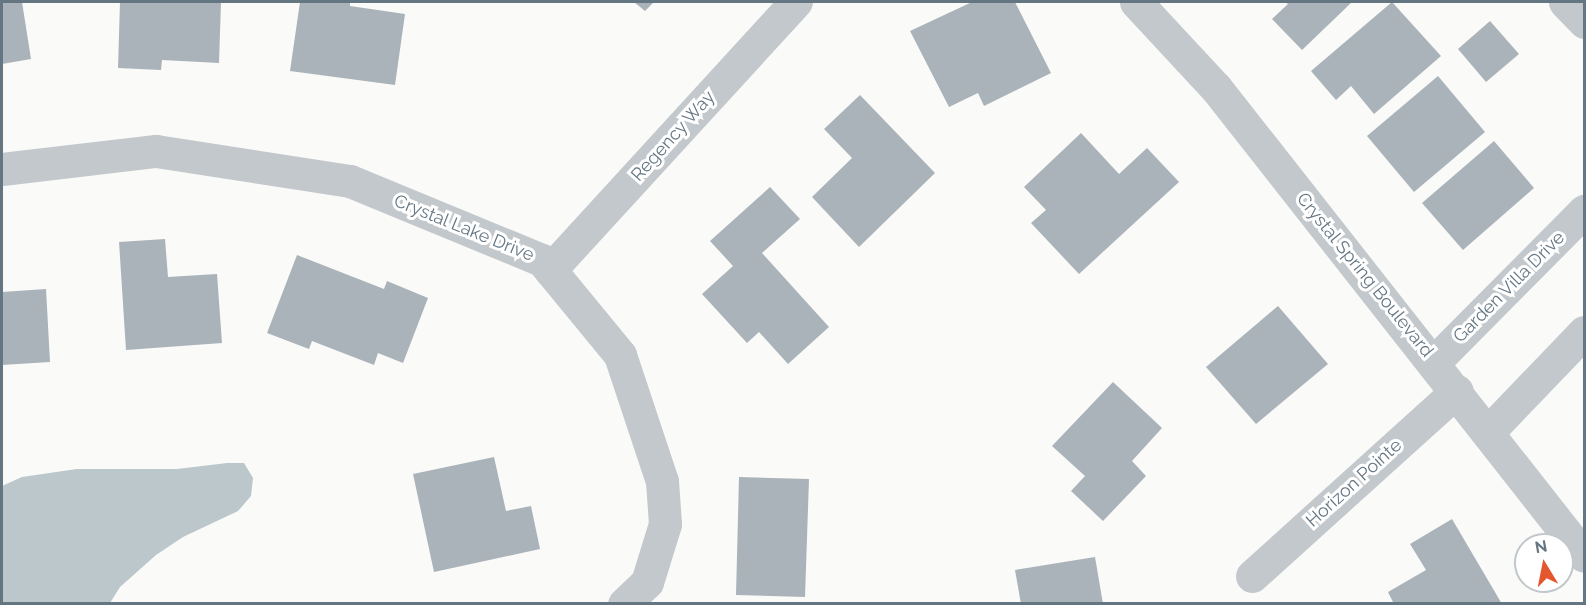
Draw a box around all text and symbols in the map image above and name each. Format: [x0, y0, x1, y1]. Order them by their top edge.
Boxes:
street label: Regency Way [626, 86, 720, 186]
street label: Crystal Spring Boulevard [1292, 188, 1438, 362]
street label: Crystal Lake Drive [391, 190, 537, 266]
street label: Garden Villa Drive [1449, 227, 1569, 347]
street label: Horizon Pointe [1302, 434, 1406, 532]
north arrow [1514, 533, 1574, 593]
text: N [1533, 536, 1549, 557]

